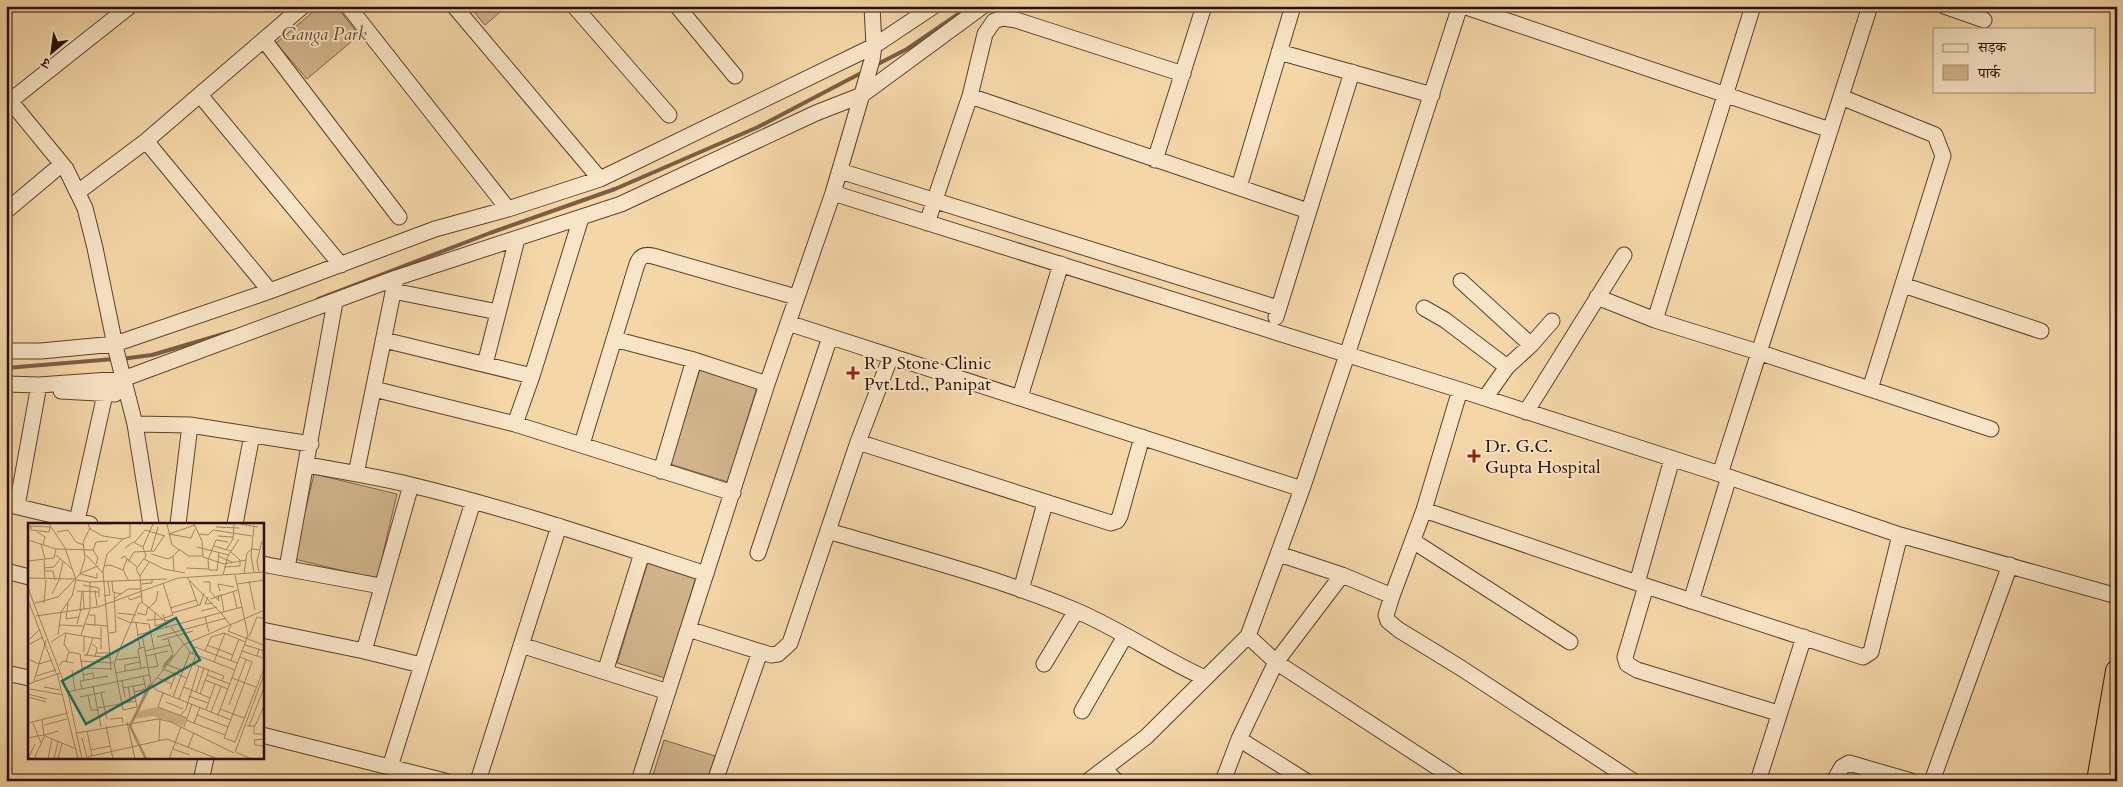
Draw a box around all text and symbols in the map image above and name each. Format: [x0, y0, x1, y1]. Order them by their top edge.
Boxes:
park label: Ganga Park [281, 22, 367, 47]
north arrow [28, 28, 78, 78]
legend [1933, 28, 2096, 92]
text: सड़क [1977, 37, 2007, 57]
text: उ [37, 52, 55, 73]
text: पार्क [1977, 63, 2001, 83]
place label: R P Stone Clinic Pvt.Ltd., Panipat [864, 351, 991, 397]
marker: R P Stone Clinic Pvt.Ltd., Panipat [846, 366, 860, 380]
place label: Dr. G.C. Gupta Hospital [1485, 434, 1601, 480]
marker: Dr. G.C. Gupta Hospital [1467, 449, 1481, 463]
inset map [28, 523, 264, 760]

